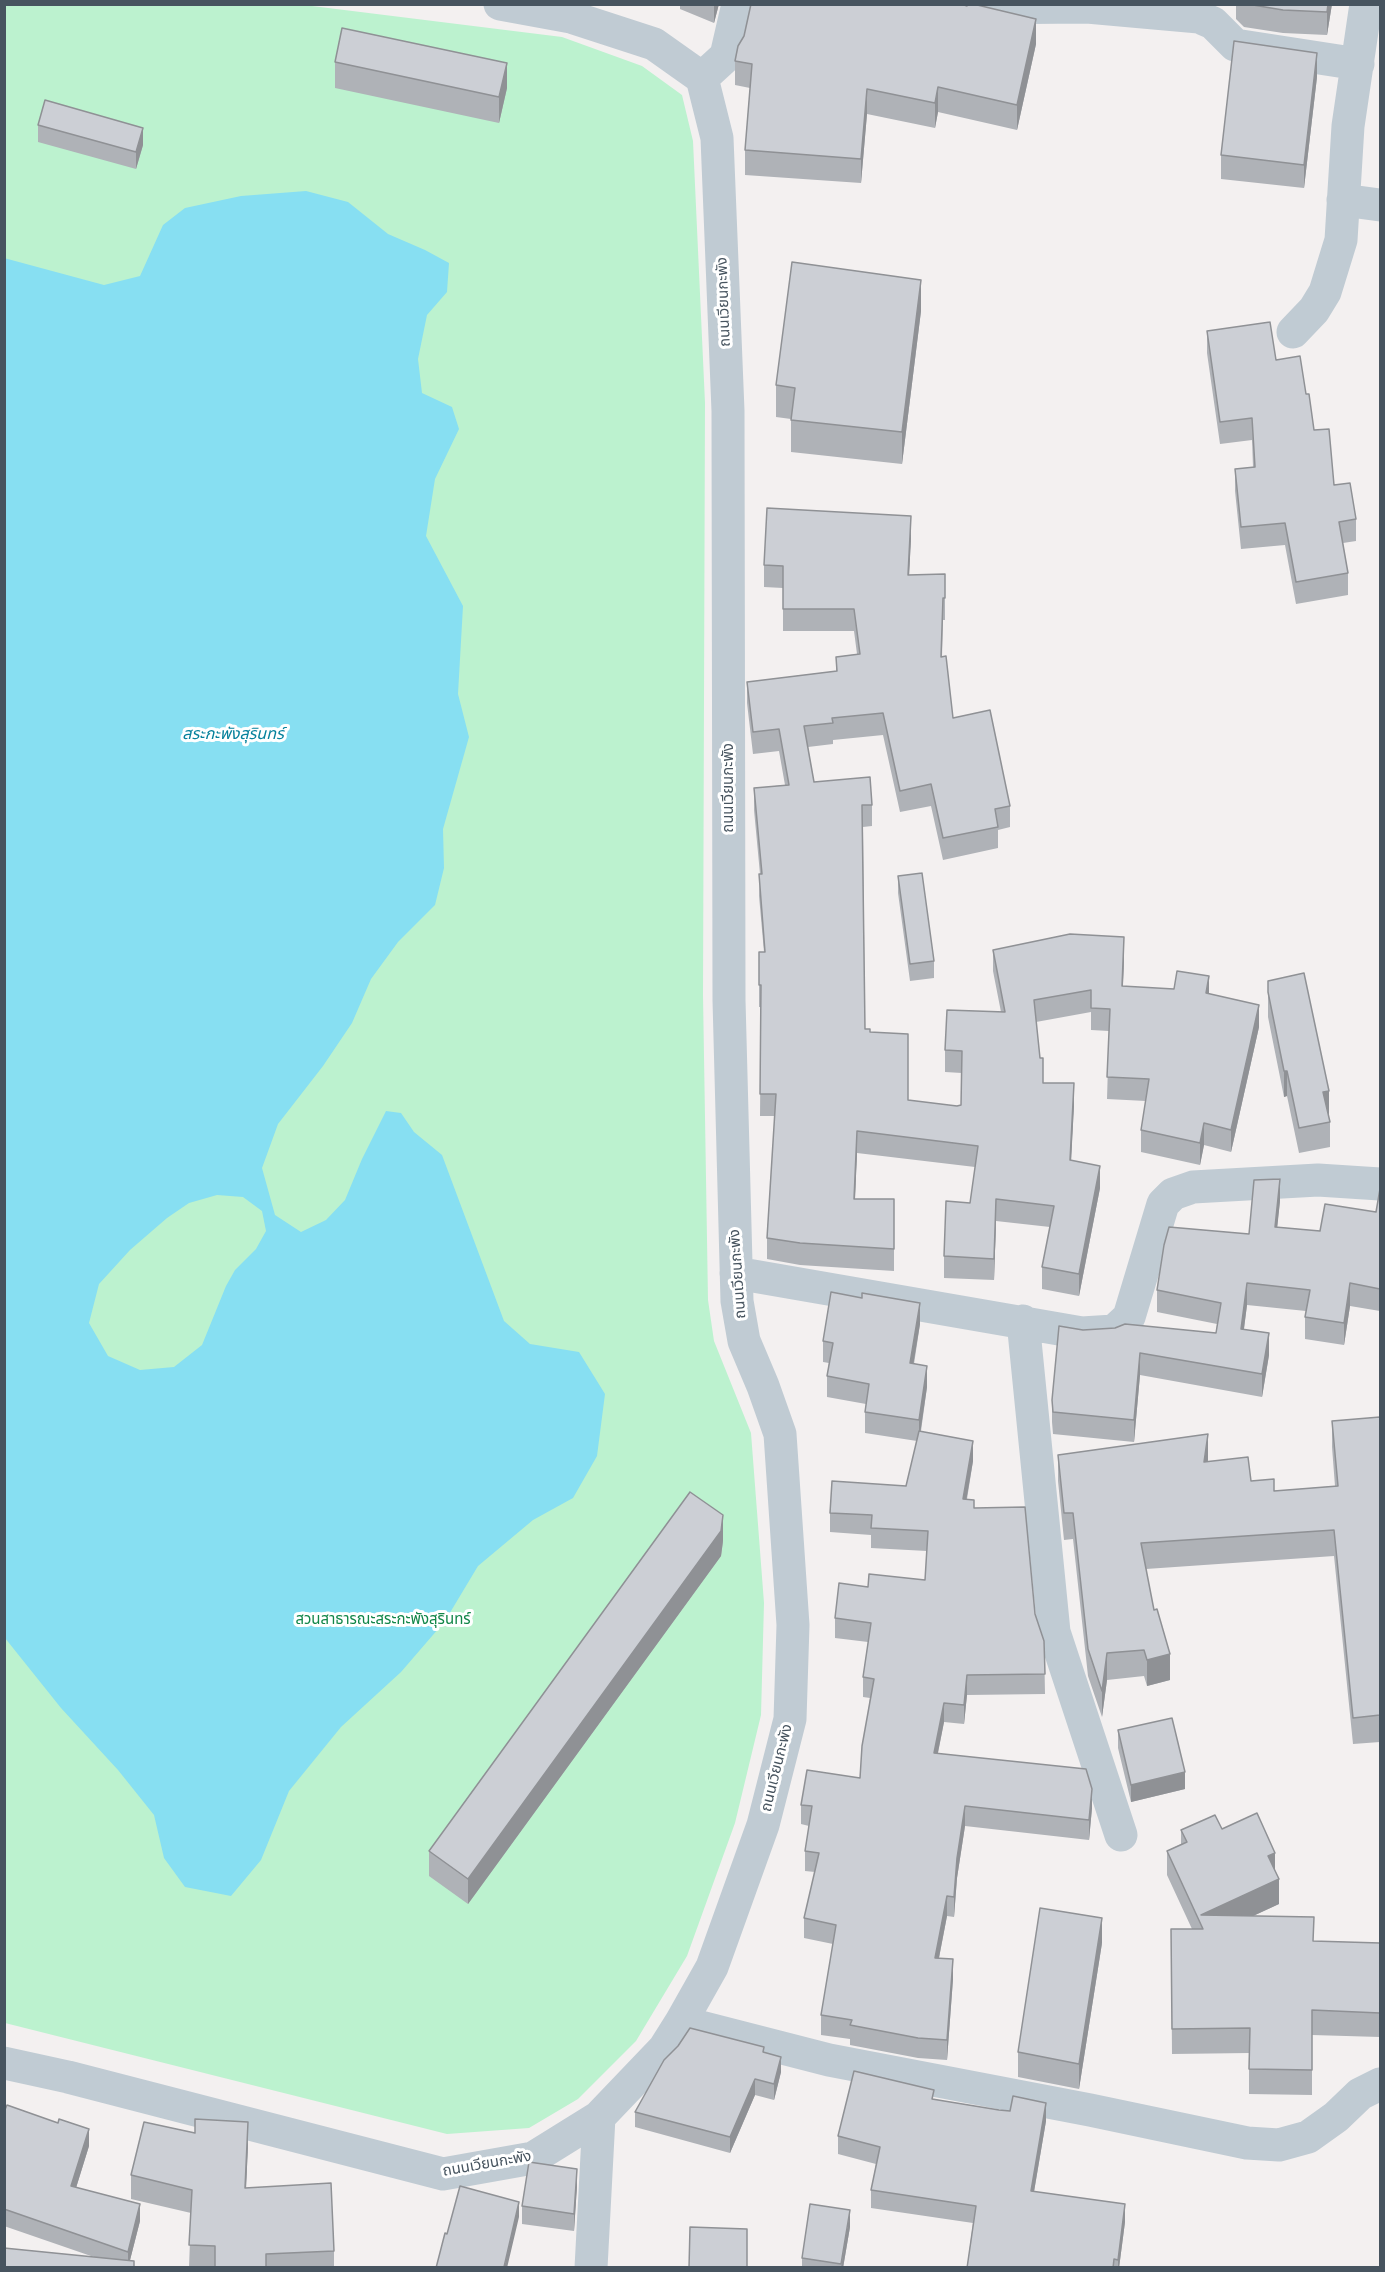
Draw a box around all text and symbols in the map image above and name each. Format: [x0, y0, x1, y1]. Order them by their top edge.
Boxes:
street label: ถนนเวียนกะพัง [713, 257, 735, 347]
water label: สระกะพังสุรินทร์ [182, 725, 284, 745]
street label: ถนนเวียนกะพัง [720, 743, 738, 833]
street label: ถนนเวียนกะพัง [726, 1229, 750, 1319]
park label: สวนสาธารณะสระกะพังสุรินทร์ [295, 1611, 471, 1629]
street label: ถนนเวียนกะพัง [757, 1722, 797, 1814]
street label: ถนนเวียนกะพัง [441, 2147, 533, 2181]

